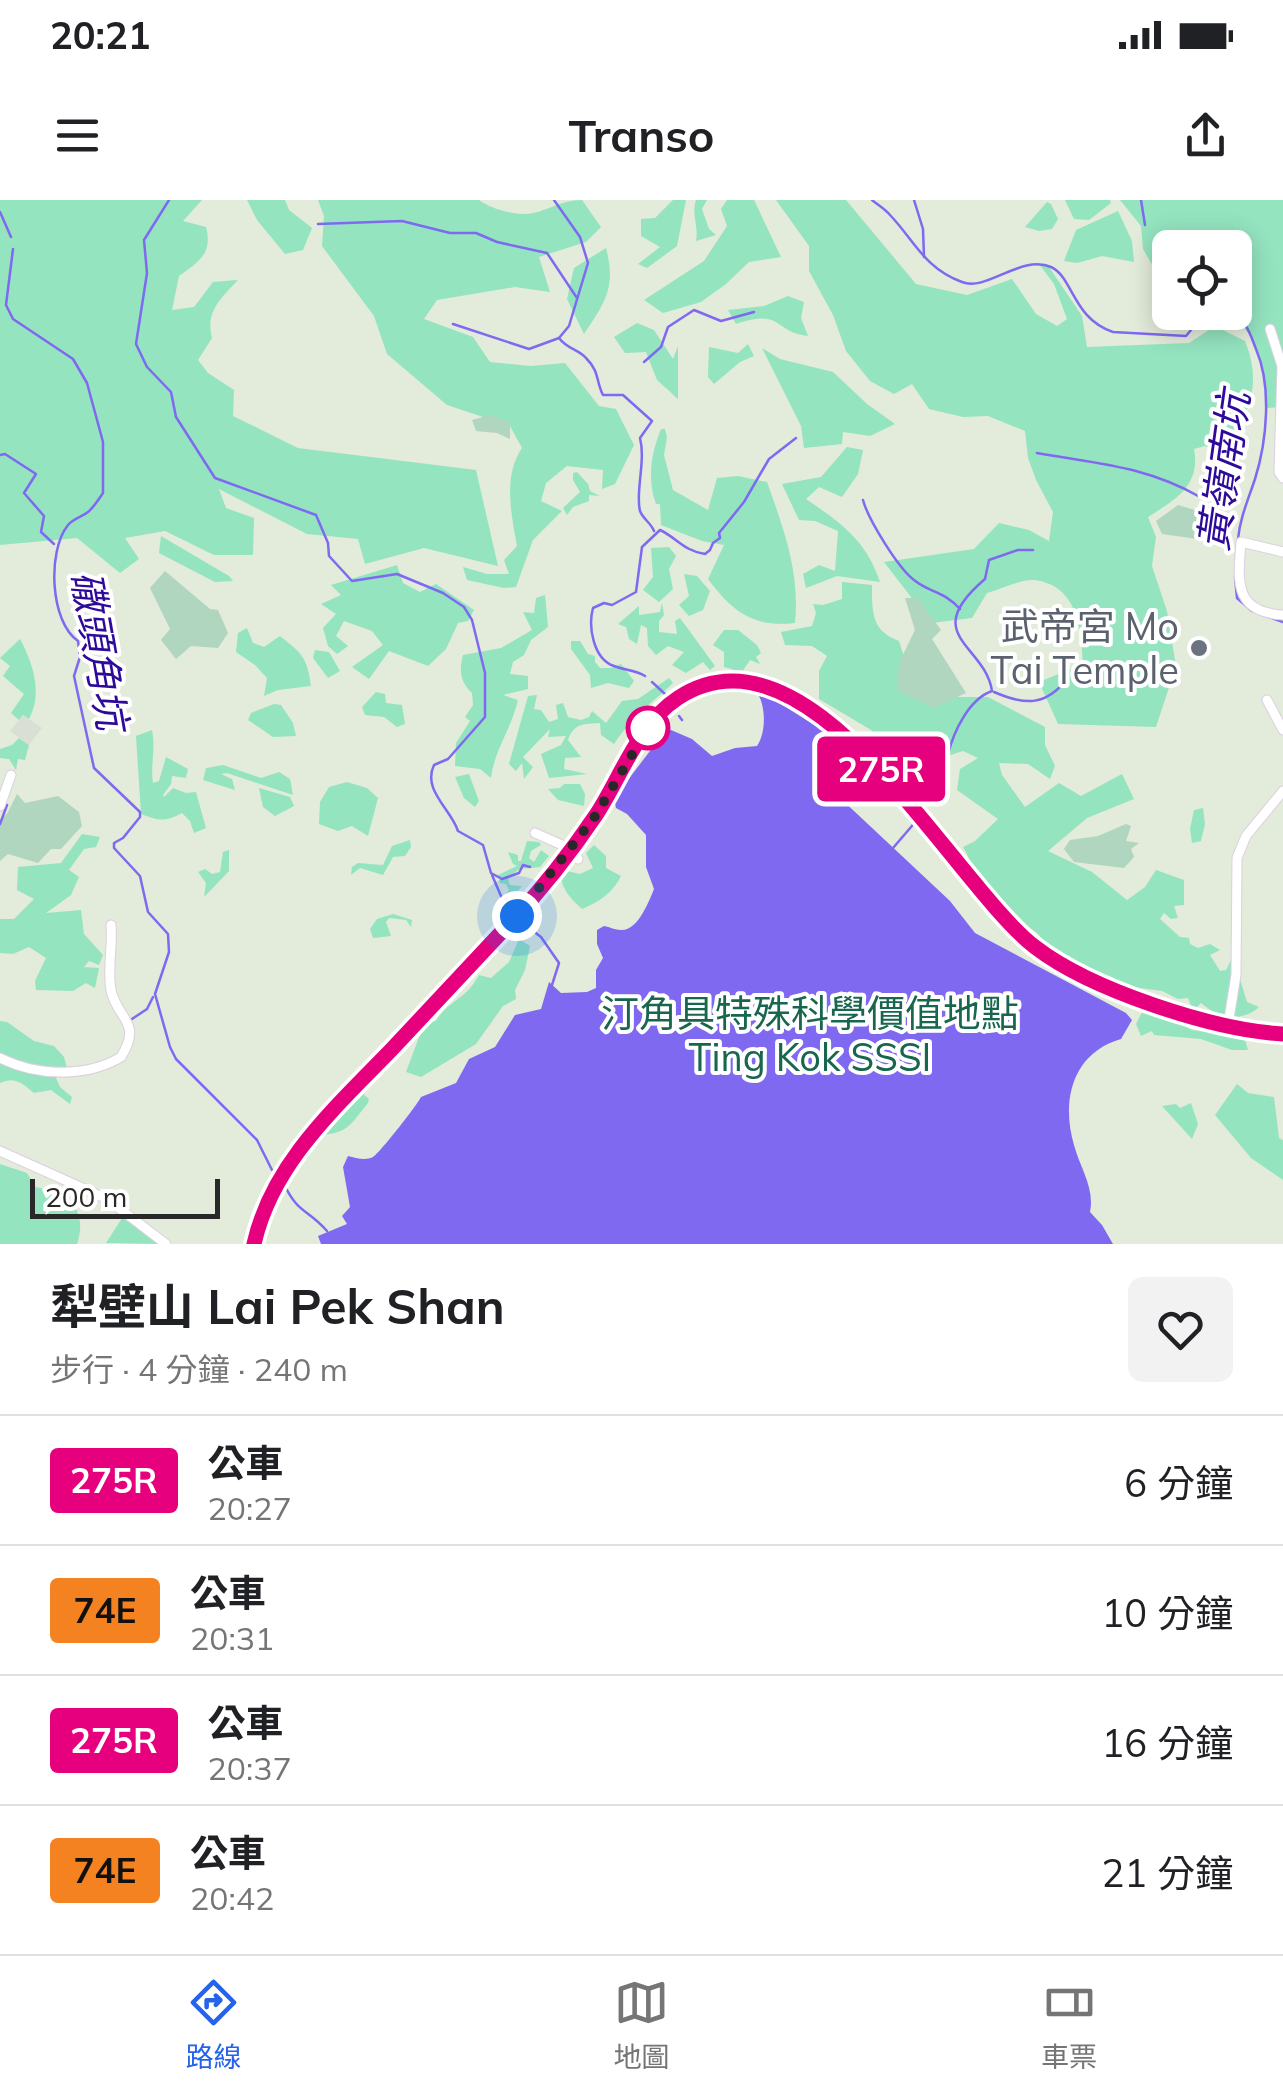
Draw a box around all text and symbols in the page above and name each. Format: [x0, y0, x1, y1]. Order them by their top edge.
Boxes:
text: 20:21 [50, 11, 151, 59]
text: Transo [568, 107, 715, 163]
icon: menu [50, 108, 105, 163]
icon: share [1178, 108, 1233, 163]
map controls [1152, 230, 1252, 330]
button: locate [1152, 230, 1252, 330]
water label: 黃嶺南坑 [1187, 382, 1260, 554]
water label: 䃟頭角坑 [61, 567, 140, 739]
place label: 武帝宮 Mo Tai Temple [991, 602, 1179, 694]
marker: 武帝宮 Mo Tai Temple [1188, 637, 1210, 659]
unlabelled marker [627, 707, 669, 749]
line badge: 275R [811, 736, 951, 802]
text: 275R [837, 747, 925, 791]
your location [492, 891, 542, 941]
park label: 汀角具特殊科學價值地點 Ting Kok SSSI [601, 989, 1019, 1081]
scale bar [30, 1174, 220, 1218]
text: 200 m [45, 1179, 127, 1214]
text: 犁壁山 Lai Pek Shan [50, 1276, 505, 1336]
button: heart [1128, 1277, 1233, 1382]
text: 步行 · 4 分鐘 · 240 m [50, 1349, 348, 1389]
text: 公車 [208, 1439, 284, 1487]
text: 275R [70, 1458, 158, 1502]
text: 6 分鐘 [1124, 1459, 1233, 1507]
text: 20:27 [208, 1488, 292, 1528]
text: 公車 [190, 1569, 266, 1617]
text: 74E [74, 1588, 136, 1632]
text: 10 分鐘 [1101, 1589, 1233, 1637]
text: 20:31 [190, 1618, 274, 1658]
text: 公車 [208, 1699, 284, 1747]
text: 275R [70, 1718, 158, 1762]
text: 16 分鐘 [1101, 1719, 1233, 1767]
text: 20:37 [208, 1748, 292, 1788]
text: 公車 [190, 1829, 266, 1877]
text: 74E [74, 1848, 136, 1892]
text: 21 分鐘 [1101, 1849, 1233, 1897]
text: 20:42 [190, 1878, 274, 1918]
tab: 路線 [186, 1975, 242, 2075]
tab: 地圖 [613, 1975, 669, 2075]
tab: 車票 [1041, 1975, 1097, 2075]

